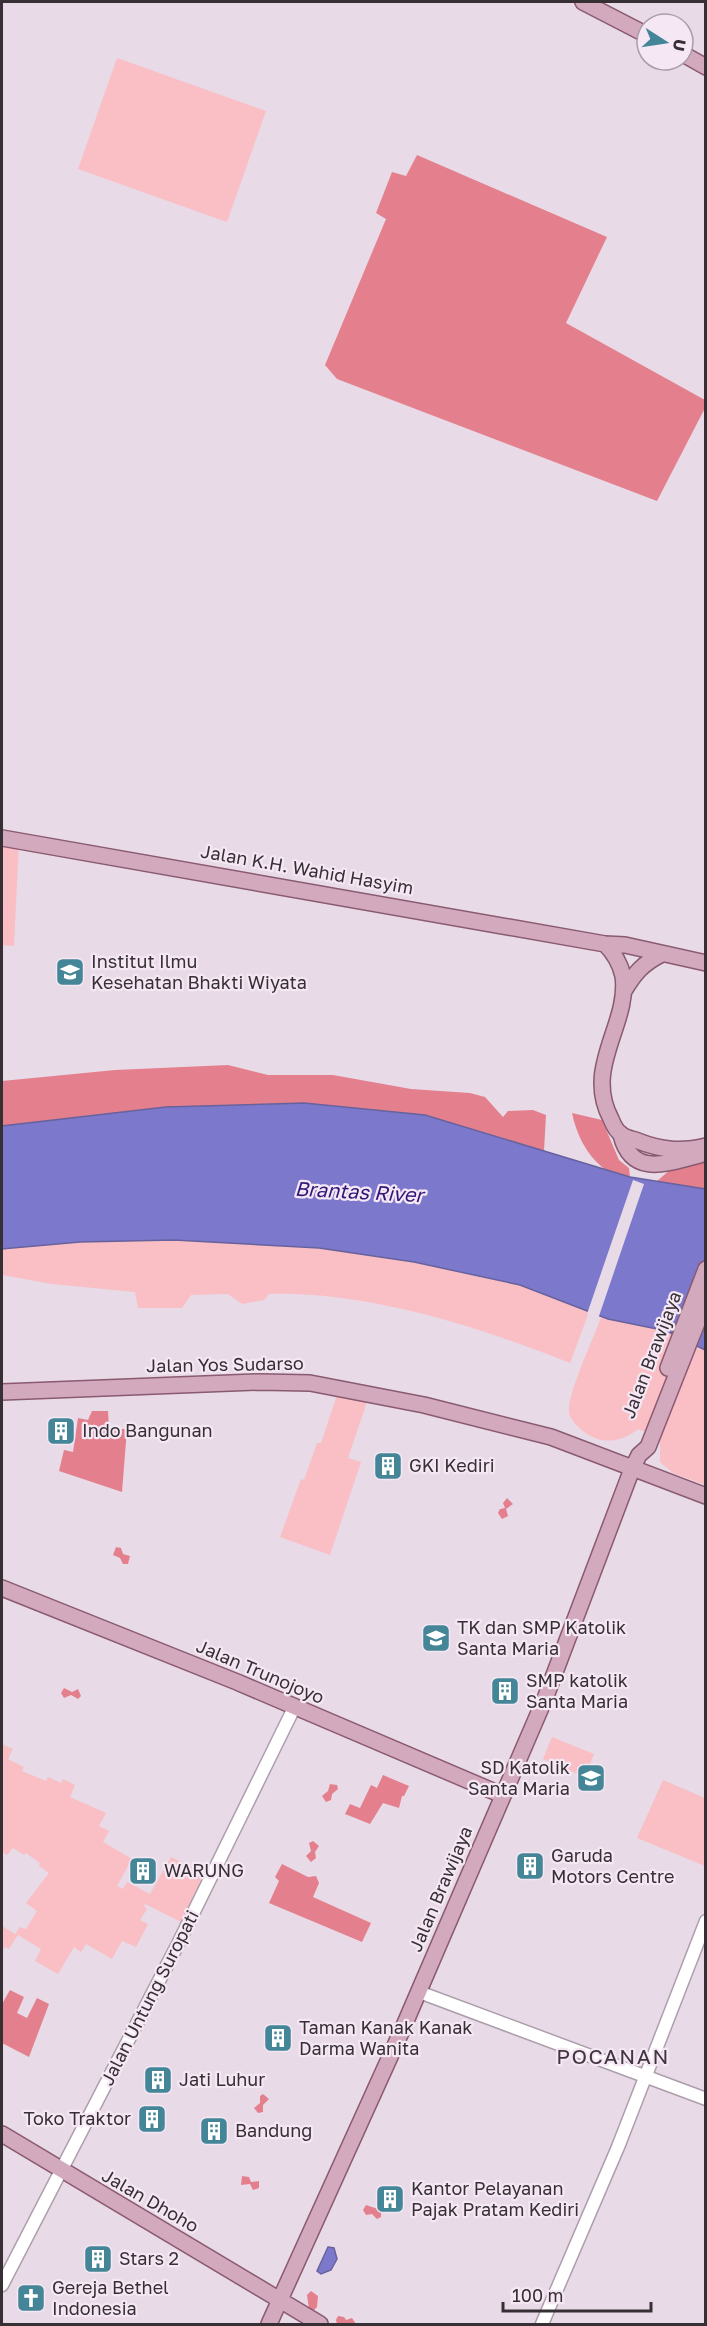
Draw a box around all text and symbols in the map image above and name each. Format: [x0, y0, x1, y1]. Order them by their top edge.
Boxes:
north arrow [635, 12, 695, 72]
text: U [669, 37, 691, 53]
street label: Jalan K.H. Wahid Hasyim [199, 839, 415, 899]
place label: Institut Ilmu Kesehatan Bhakti Wiyata [91, 950, 307, 993]
school or university icon: Institut Ilmu Kesehatan Bhakti Wiyata [54, 956, 86, 988]
water label: Brantas River [294, 1176, 427, 1207]
street label: Jalan Brawijaya [617, 1288, 685, 1421]
street label: Jalan Yos Sudarso [146, 1352, 304, 1376]
building icon: Indo Bangunan [45, 1415, 77, 1447]
place label: Indo Bangunan [82, 1419, 213, 1441]
building icon: GKI Kediri [372, 1450, 404, 1482]
place label: GKI Kediri [409, 1454, 495, 1476]
place label: TK dan SMP Katolik Santa Maria [457, 1616, 626, 1659]
school or university icon: TK dan SMP Katolik Santa Maria [420, 1622, 452, 1654]
street label: Jalan Trunojoyo [193, 1634, 328, 1708]
place label: SMP katolik Santa Maria [526, 1669, 628, 1712]
building icon: SMP katolik Santa Maria [489, 1675, 521, 1707]
place label: SD Katolik Santa Maria [468, 1756, 570, 1799]
school or university icon: SD Katolik Santa Maria [575, 1762, 607, 1794]
street label: Jalan Brawijaya [404, 1822, 476, 1955]
place label: Garuda Motors Centre [551, 1844, 674, 1887]
building icon: Garuda Motors Centre [514, 1850, 546, 1882]
building icon: WARUNG [127, 1855, 159, 1887]
place label: WARUNG [164, 1859, 244, 1881]
street label: Jalan Untung Suropati [95, 1906, 203, 2089]
place label: Taman Kanak Kanak Darma Wanita [299, 2016, 473, 2059]
building icon: Taman Kanak Kanak Darma Wanita [262, 2022, 294, 2054]
district label: POCANAN [556, 2043, 670, 2069]
building icon: Jati Luhur [142, 2064, 174, 2096]
place label: Jati Luhur [179, 2068, 265, 2090]
building icon: Toko Traktor [136, 2103, 168, 2135]
place label: Toko Traktor [23, 2107, 131, 2129]
building icon: Bandung [198, 2115, 230, 2147]
place label: Bandung [235, 2119, 312, 2141]
street label: Jalan Dhoho [98, 2164, 203, 2237]
place label: Kantor Pelayanan Pajak Pratam Kediri [411, 2177, 579, 2220]
building icon: Kantor Pelayanan Pajak Pratam Kediri [374, 2183, 406, 2215]
building icon: Stars 2 [82, 2243, 114, 2275]
place label: Stars 2 [119, 2247, 179, 2269]
scale bar [503, 2275, 652, 2313]
place label: Gereja Bethel Indonesia [52, 2276, 169, 2319]
church icon: Gereja Bethel Indonesia [15, 2282, 47, 2314]
text: 100 m [512, 2284, 563, 2306]

